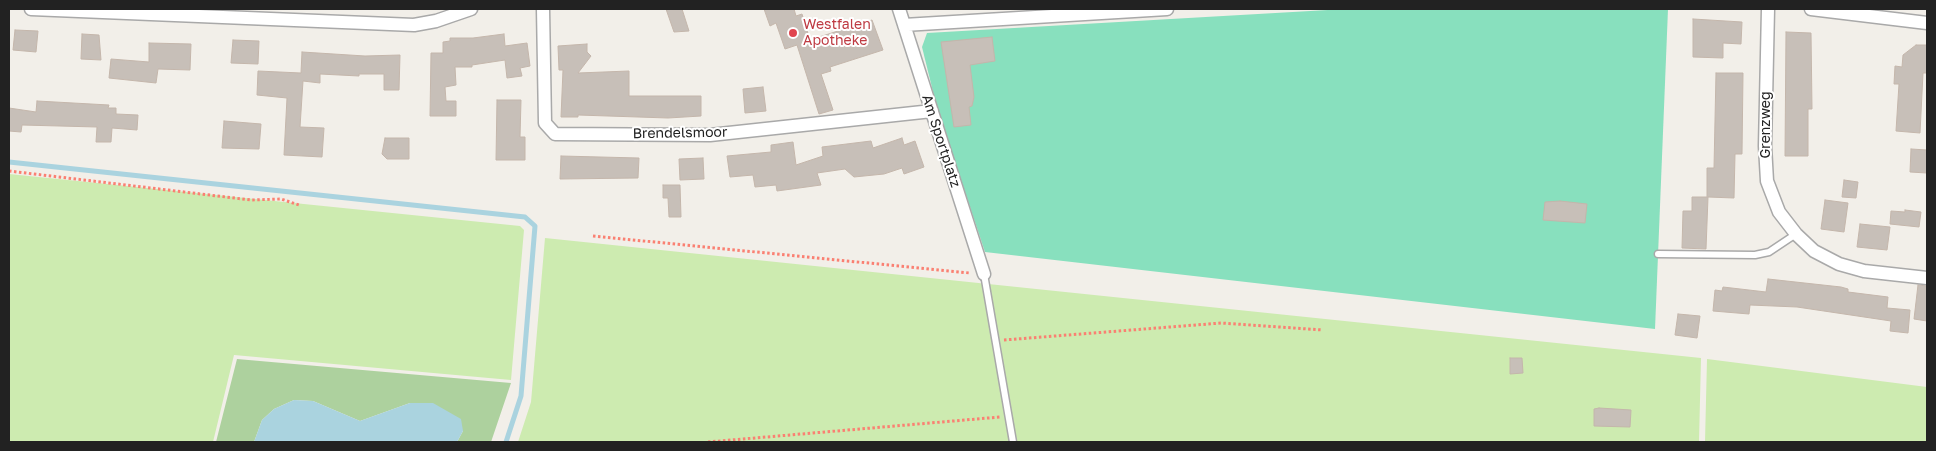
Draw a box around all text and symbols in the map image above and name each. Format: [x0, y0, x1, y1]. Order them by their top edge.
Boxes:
place label: Westfalen Apotheke [803, 17, 871, 49]
marker: Westfalen Apotheke [787, 27, 799, 39]
street label: Grenzweg [1758, 91, 1774, 159]
street label: Am Sportplatz [918, 93, 964, 189]
street label: Brendelsmoor [633, 124, 727, 142]

